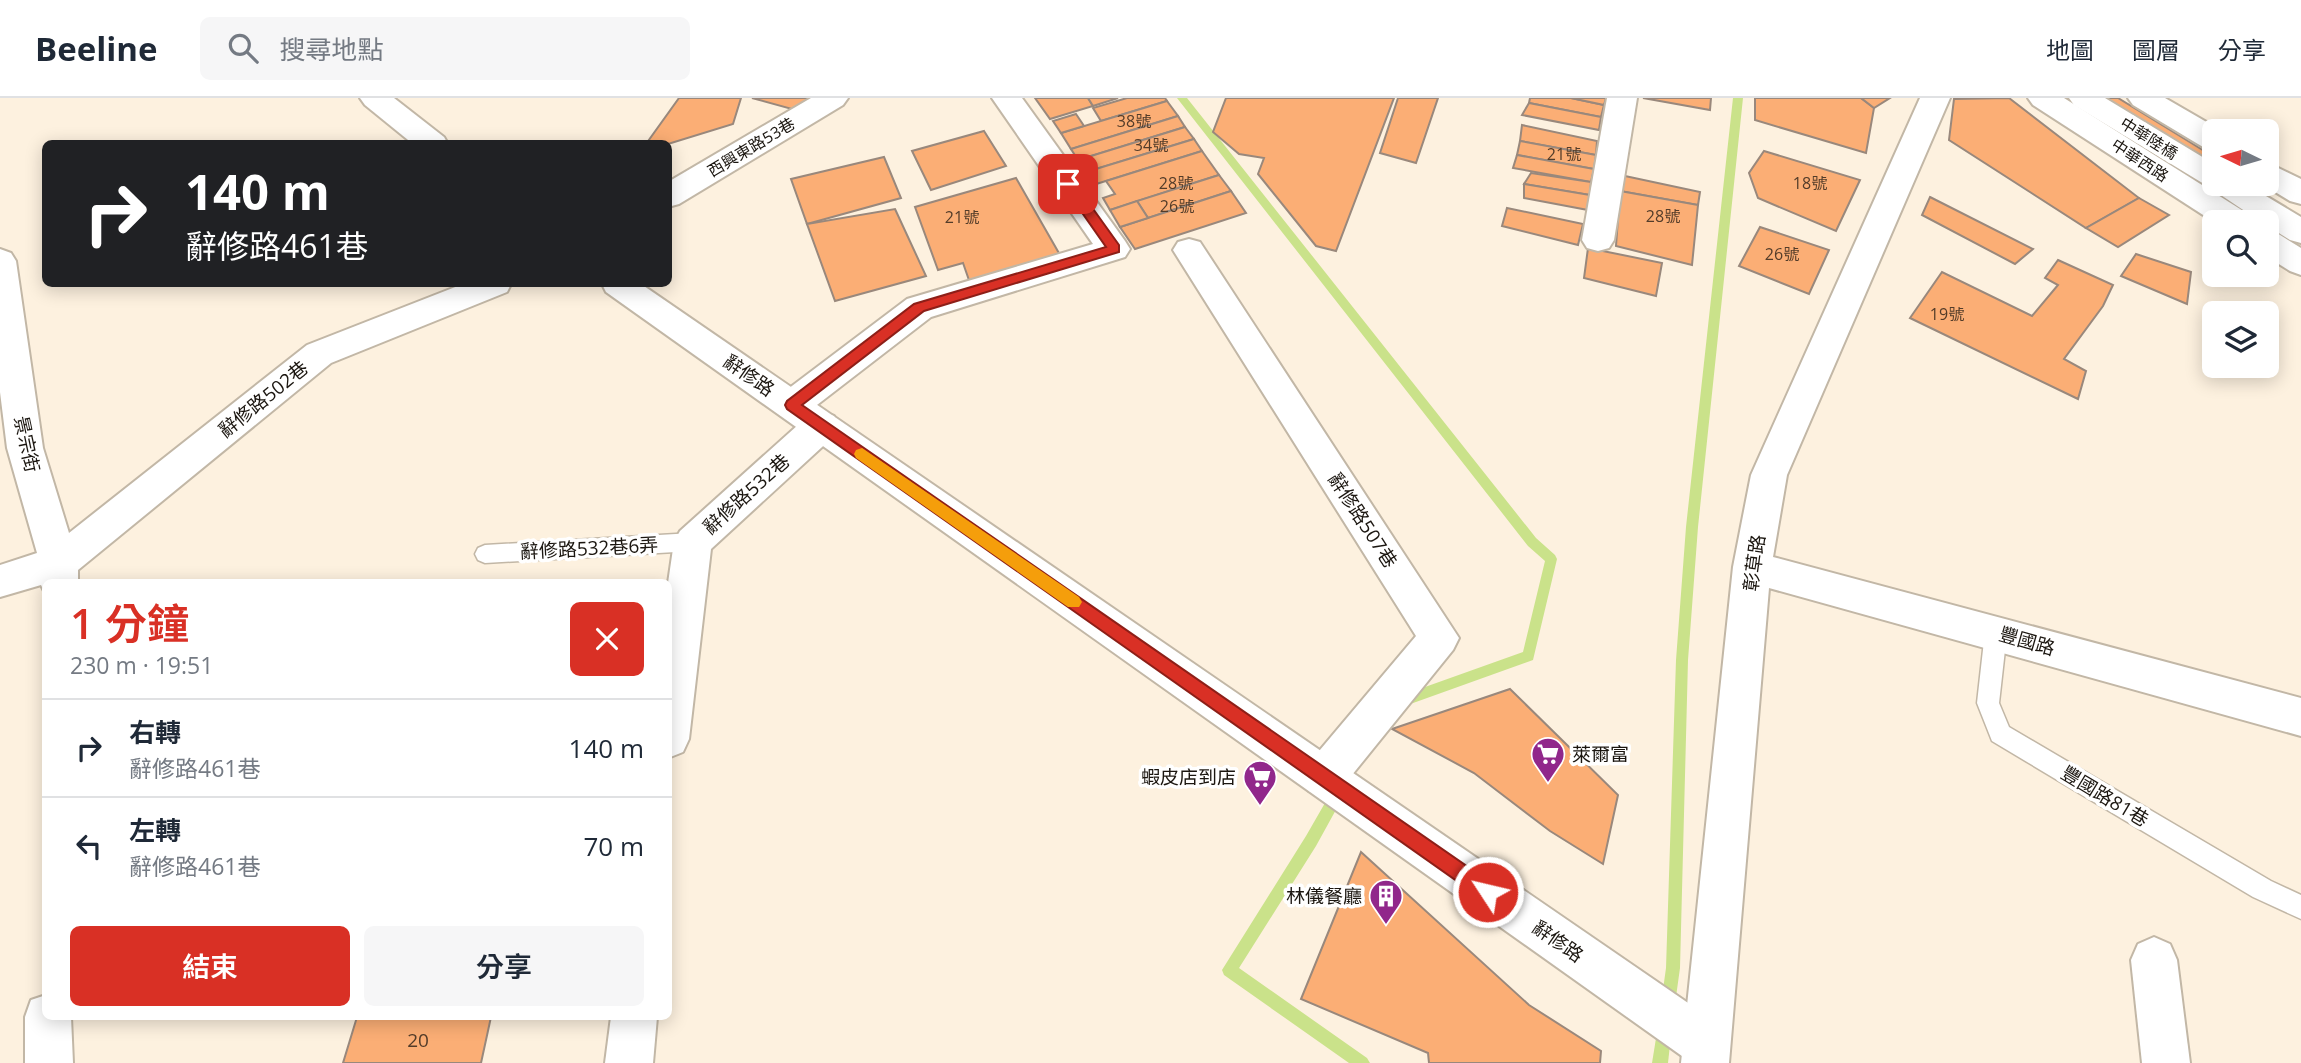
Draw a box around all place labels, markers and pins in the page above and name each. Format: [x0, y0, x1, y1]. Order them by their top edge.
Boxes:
pin [1038, 154, 1098, 214]
supermarket icon: 萊爾富 [1529, 735, 1567, 784]
place label: 萊爾富 [1572, 741, 1629, 767]
supermarket icon: 蝦皮店到店 [1241, 758, 1279, 807]
place label: 蝦皮店到店 [1141, 764, 1236, 790]
building icon: 林儀餐廳 [1367, 877, 1405, 926]
place label: 林儀餐廳 [1286, 883, 1362, 909]

